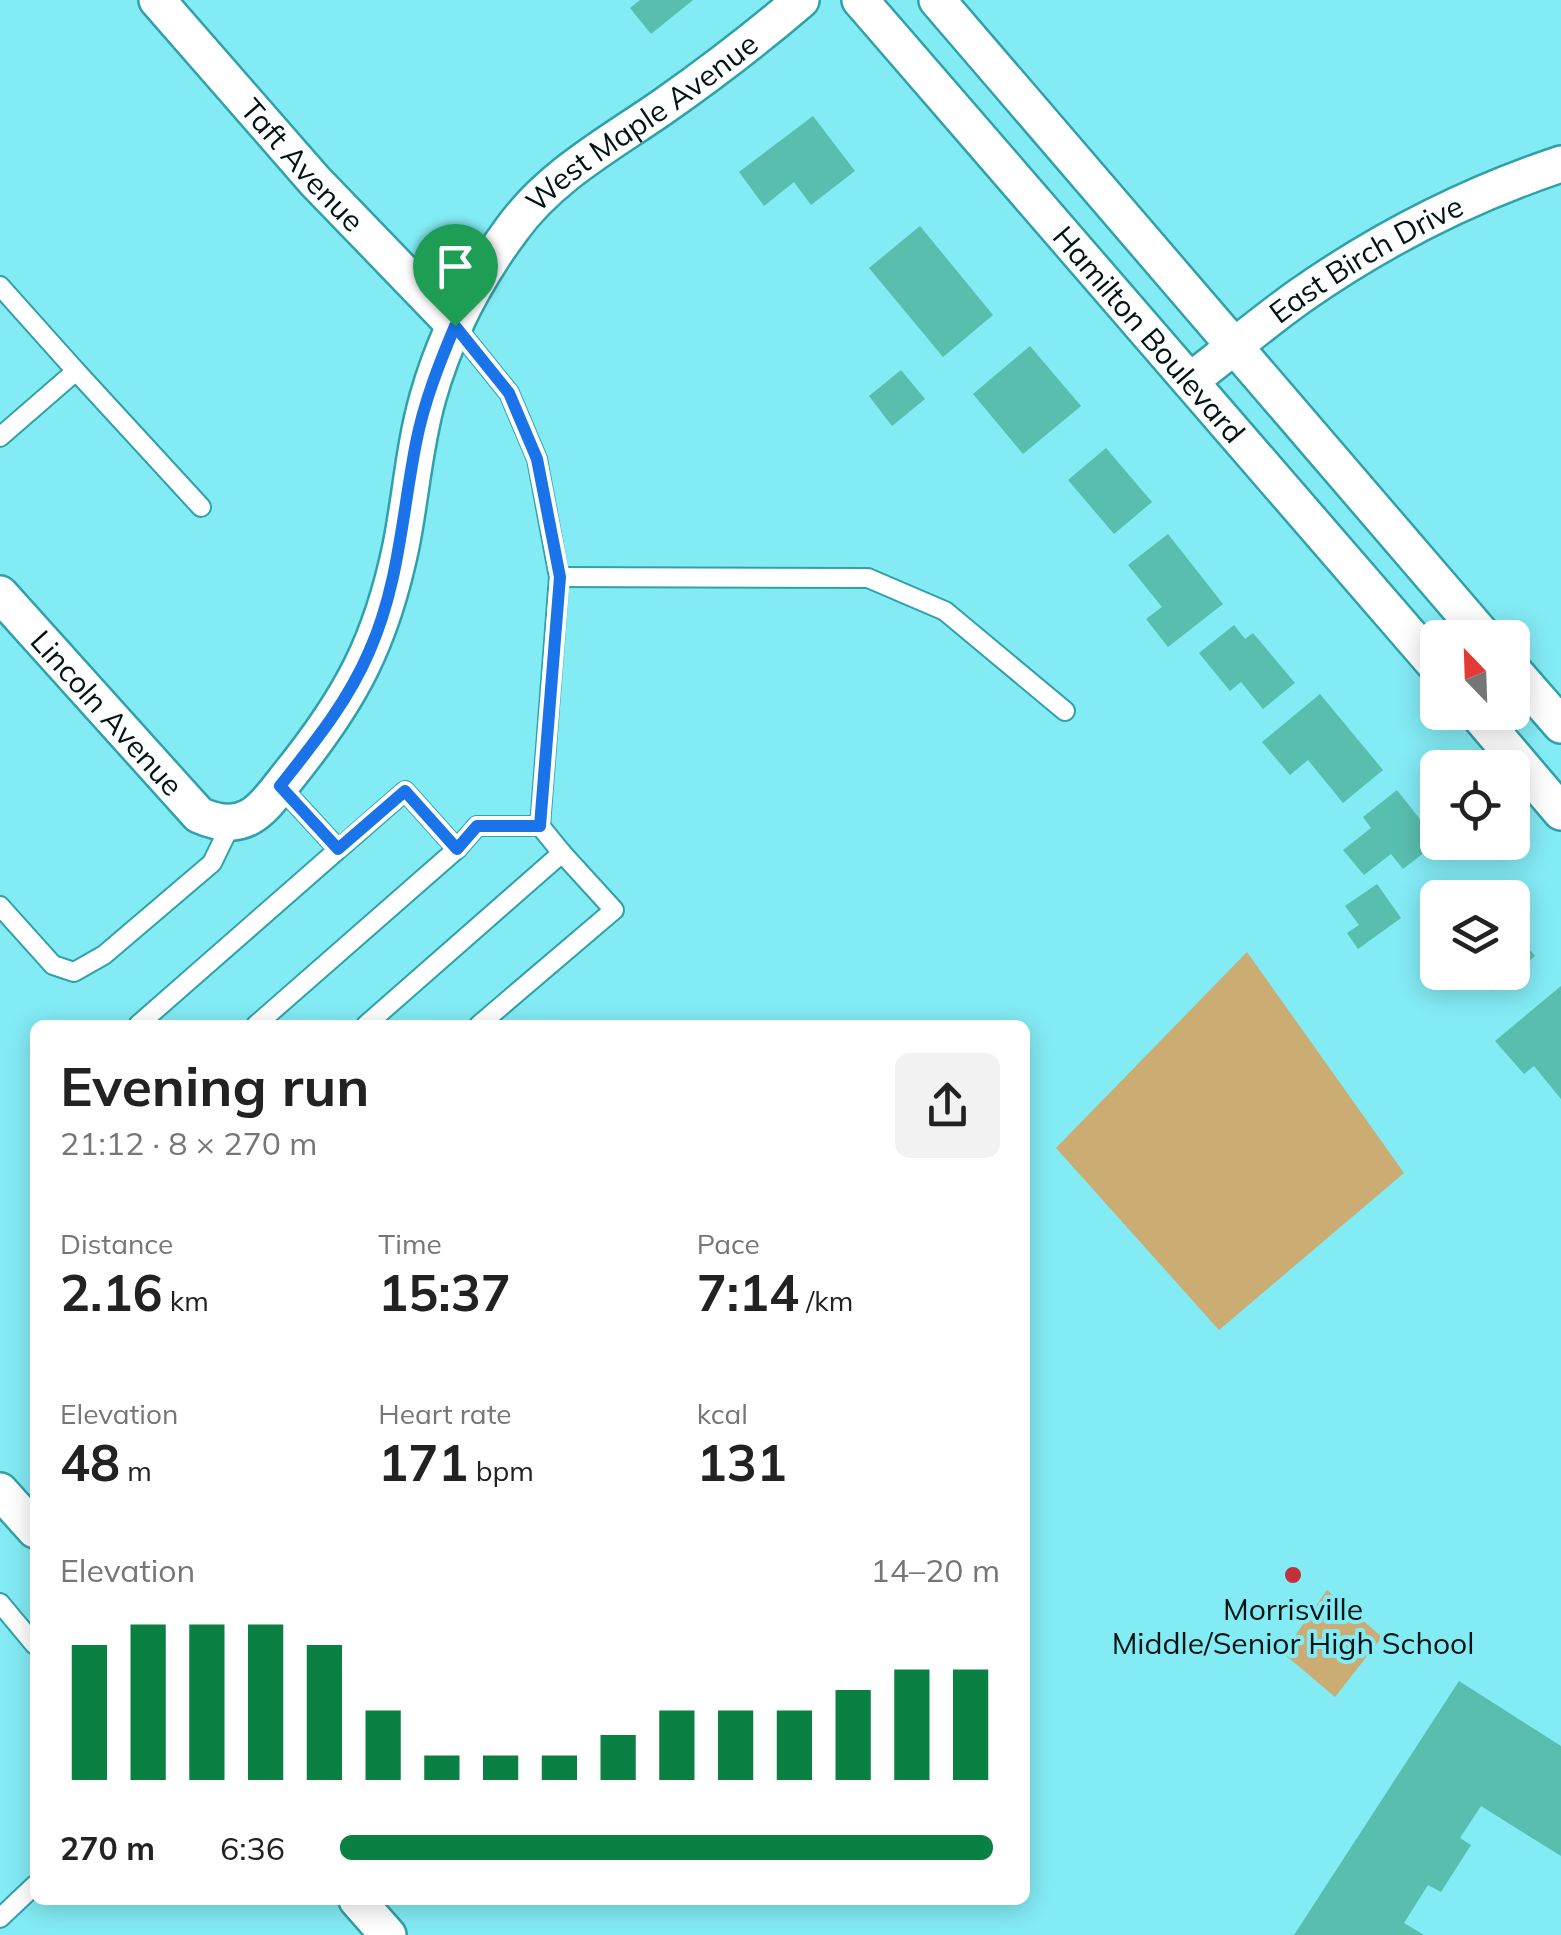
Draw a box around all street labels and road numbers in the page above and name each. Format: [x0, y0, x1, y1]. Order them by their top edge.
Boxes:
street label: West Maple Avenue [517, 24, 765, 220]
street label: Taft Avenue [233, 91, 372, 239]
street label: East Birch Drive [1261, 186, 1469, 331]
street label: Hamilton Boulevard [1045, 218, 1254, 451]
street label: Lincoln Avenue [23, 622, 191, 804]

